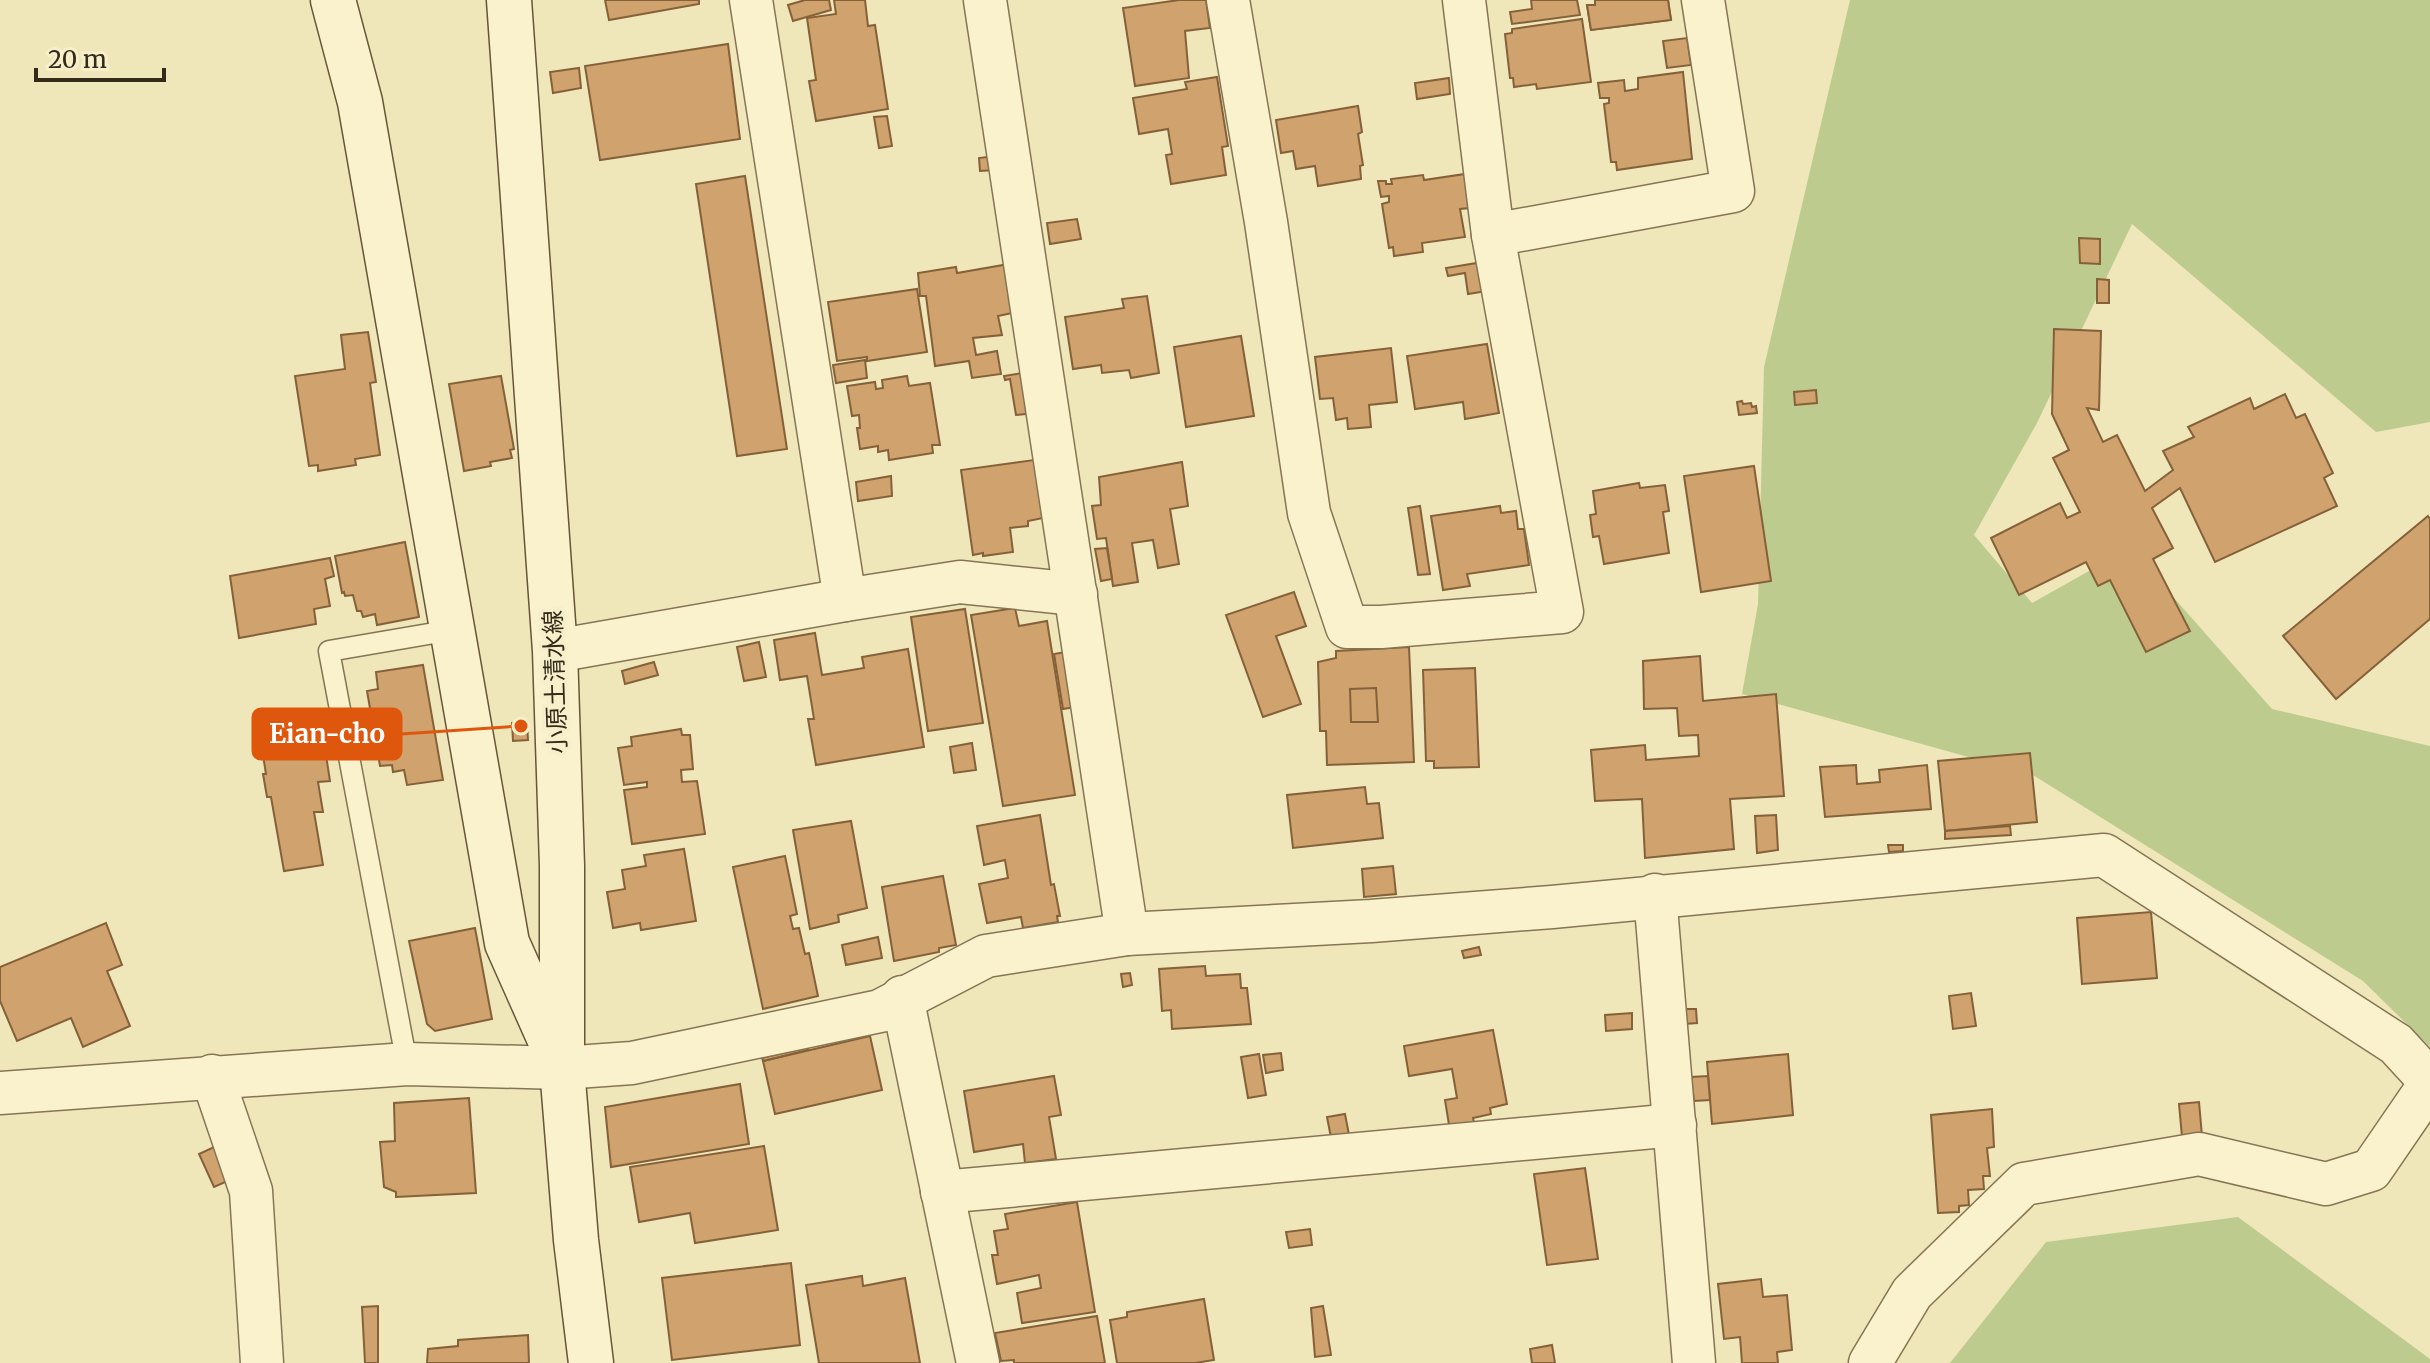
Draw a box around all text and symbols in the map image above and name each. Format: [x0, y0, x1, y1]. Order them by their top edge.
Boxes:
scale bar [36, 32, 164, 82]
text: 20 m [48, 44, 107, 75]
street label: 小原土清水線 [537, 610, 573, 754]
callout: Eian-cho [253, 709, 401, 759]
text: Eian-cho [269, 717, 385, 750]

